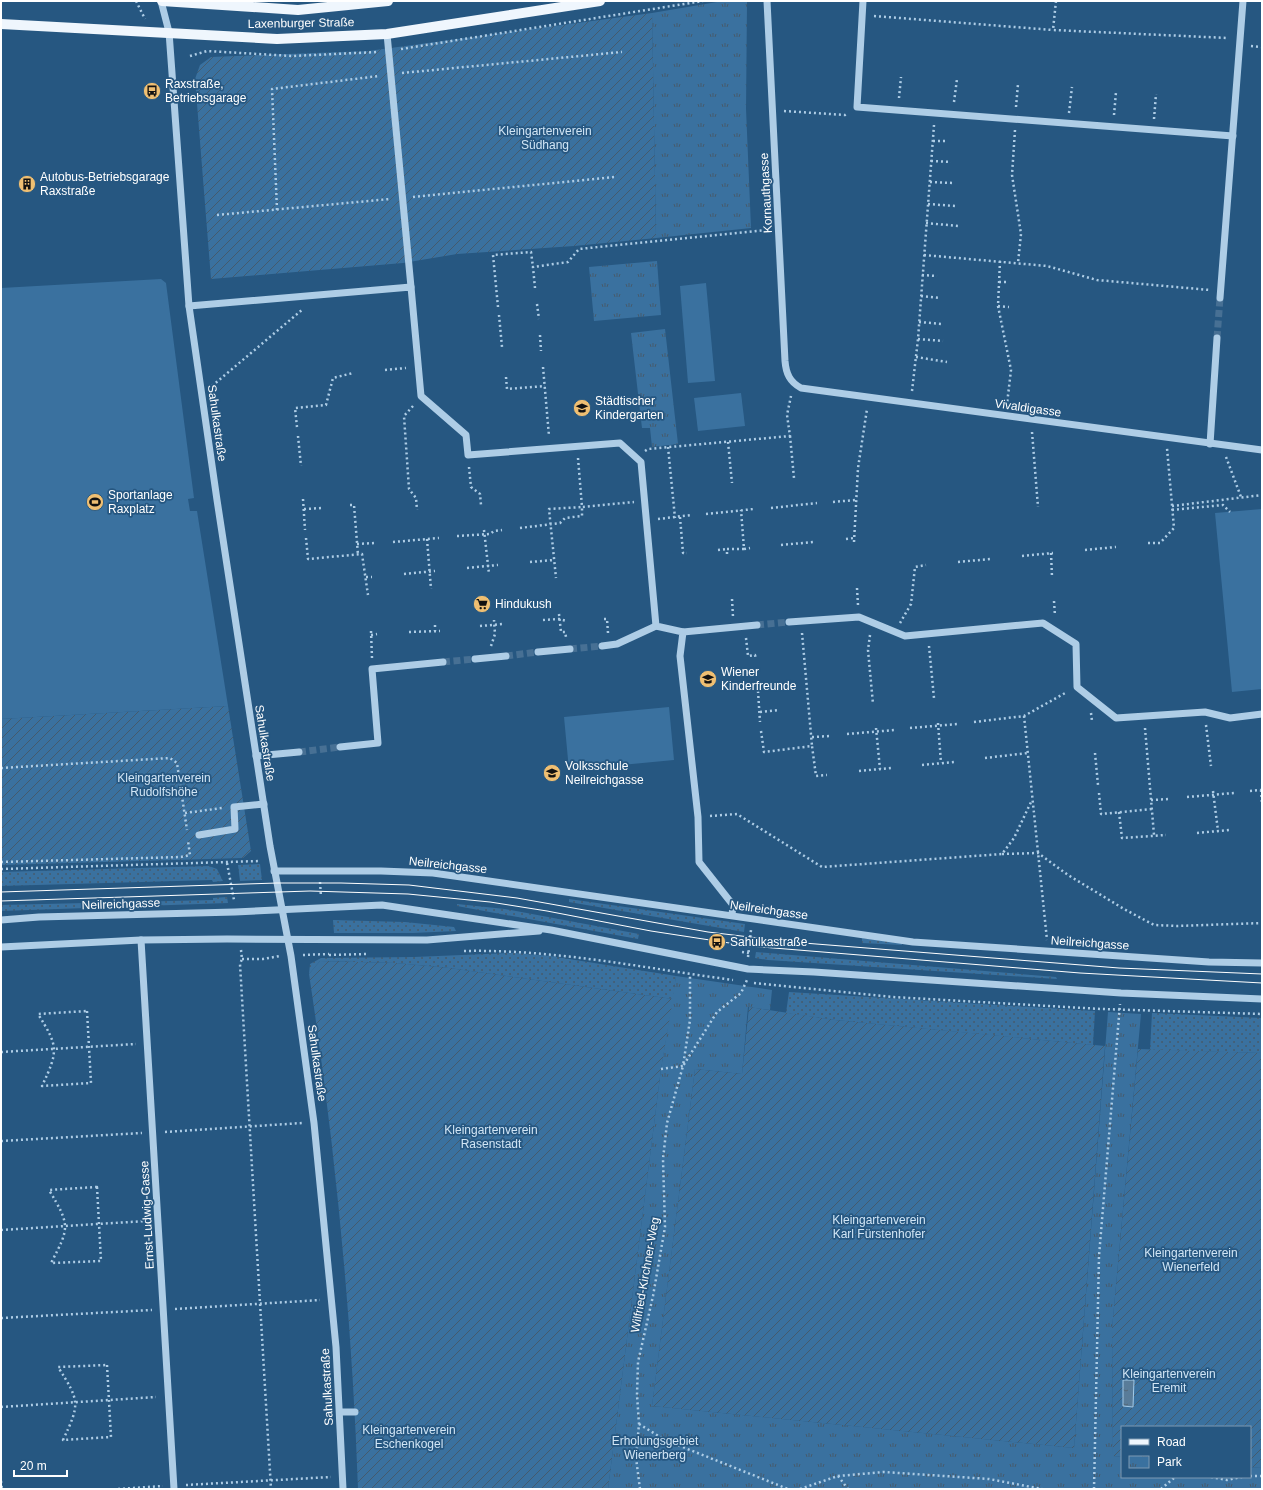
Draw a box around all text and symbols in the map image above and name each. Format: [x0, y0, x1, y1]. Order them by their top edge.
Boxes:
street label: Laxenburger Straße [248, 15, 355, 31]
place label: Raxstraße, Betriebsgarage [165, 77, 247, 105]
bus stop icon: Raxstraße, Betriebsgarage [142, 81, 162, 101]
park label: Kleingartenverein Südhang [498, 124, 592, 152]
street label: Kornauthgasse [757, 152, 775, 234]
place label: Autobus-Betriebsgarage Raxstraße [40, 170, 170, 198]
building icon: Autobus-Betriebsgarage Raxstraße [17, 174, 37, 194]
street label: Sahulkastraße [205, 384, 229, 463]
place label: Städtischer Kindergarten [595, 394, 664, 422]
street label: Vivaldigasse [994, 396, 1063, 420]
school or university icon: Städtischer Kindergarten [572, 398, 592, 418]
place label: Sportanlage Raxplatz [108, 488, 173, 516]
sports icon: Sportanlage Raxplatz [85, 492, 105, 512]
supermarket icon: Hindukush [472, 594, 492, 614]
place label: Hindukush [495, 597, 552, 611]
place label: Wiener Kinderfreunde [721, 665, 797, 693]
school or university icon: Wiener Kinderfreunde [698, 669, 718, 689]
street label: Sahulkastraße [252, 704, 278, 783]
place label: Volksschule Neilreichgasse [565, 759, 644, 787]
school or university icon: Volksschule Neilreichgasse [542, 763, 562, 783]
park label: Kleingartenverein Rudolfshöhe [117, 771, 211, 799]
street label: Neilreichgasse [408, 854, 488, 876]
street label: Neilreichgasse [81, 896, 161, 912]
street label: Neilreichgasse [729, 898, 809, 922]
bus stop icon: Sahulkastraße [707, 932, 727, 952]
street label: Neilreichgasse [1050, 933, 1130, 953]
place label: Sahulkastraße [730, 935, 808, 949]
street label: Sahulkastraße [305, 1024, 329, 1103]
park label: Kleingartenverein Rasenstadt [444, 1123, 538, 1151]
street label: Ernst-Ludwig-Gasse [137, 1160, 157, 1270]
park label: Kleingartenverein Karl Fürstenhofer [832, 1213, 926, 1241]
street label: Wilfried-Kirchner-Weg [628, 1216, 662, 1334]
park label: Kleingartenverein Wienerfeld [1144, 1246, 1238, 1274]
street label: Sahulkastraße [318, 1348, 336, 1426]
park label: Kleingartenverein Eremit [1122, 1367, 1216, 1395]
park label: Kleingartenverein Eschenkogel [362, 1423, 456, 1451]
legend [1121, 1426, 1251, 1478]
park label: Erholungsgebiet Wienerberg [612, 1434, 699, 1462]
text: Road [1157, 1435, 1186, 1449]
scale bar [14, 1452, 67, 1478]
text: Park [1157, 1455, 1183, 1469]
text: 20 m [20, 1459, 47, 1473]

